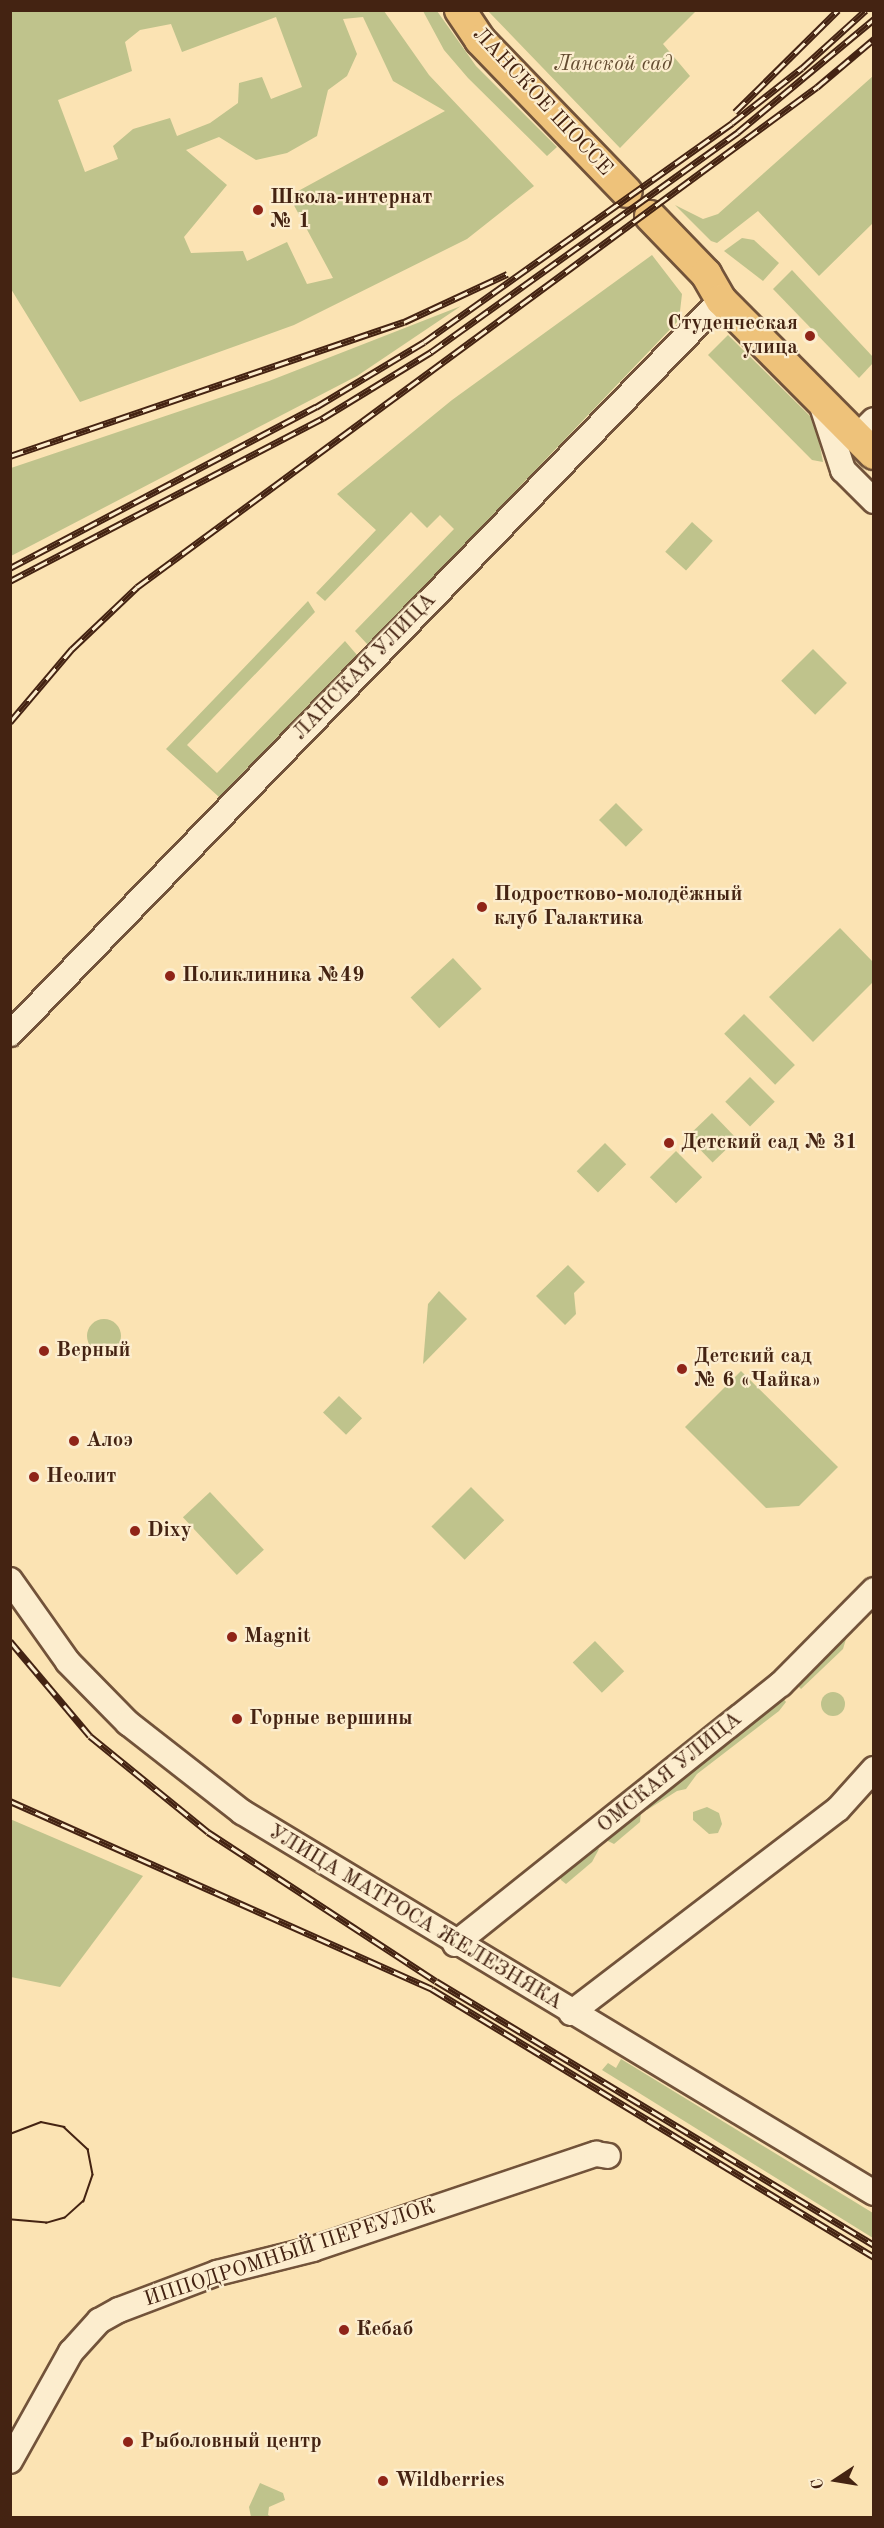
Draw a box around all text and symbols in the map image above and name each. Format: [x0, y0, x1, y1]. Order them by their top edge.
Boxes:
street label: ЛАНСКОЕ ШОССЕ [467, 23, 617, 181]
park label: Ланской сад [554, 52, 672, 78]
place label: Школа-интернат № 1 [270, 185, 432, 235]
marker: Школа-интернат № 1 [251, 203, 265, 217]
place label: Студенческая улица [668, 311, 798, 361]
marker: Студенческая улица [803, 329, 817, 343]
street label: ЛАНСКАЯ УЛИЦА [288, 588, 442, 746]
place label: Подростково-молодёжный клуб Галактика [494, 882, 742, 932]
marker: Подростково-молодёжный клуб Галактика [475, 900, 489, 914]
place label: Поликлиника №49 [182, 963, 364, 989]
marker: Поликлиника №49 [163, 969, 177, 983]
place label: Детский сад № 31 [681, 1130, 857, 1156]
marker: Детский сад № 31 [662, 1136, 676, 1150]
place label: Верный [56, 1338, 131, 1364]
marker: Верный [37, 1344, 51, 1358]
place label: Детский сад № 6 «Чайка» [694, 1344, 821, 1394]
marker: Детский сад № 6 «Чайка» [675, 1362, 689, 1376]
place label: Алоэ [86, 1428, 133, 1454]
marker: Алоэ [67, 1434, 81, 1448]
place label: Неолит [46, 1464, 116, 1490]
marker: Неолит [27, 1470, 41, 1484]
place label: Dixy [147, 1518, 192, 1544]
marker: Dixy [128, 1524, 142, 1538]
place label: Magnit [244, 1624, 311, 1650]
marker: Magnit [225, 1630, 239, 1644]
place label: Горные вершины [249, 1706, 413, 1732]
street label: ОМСКАЯ УЛИЦА [593, 1707, 747, 1839]
marker: Горные вершины [230, 1712, 244, 1726]
street label: УЛИЦА МАТРОСА ЖЕЛЕЗНЯКА [263, 1820, 567, 2016]
street label: ИППОДРОМНЫЙ ПЕРЕУЛОК [141, 2195, 439, 2313]
place label: Кебаб [356, 2317, 413, 2343]
marker: Кебаб [337, 2323, 351, 2337]
place label: Рыболовный центр [140, 2429, 322, 2455]
marker: Рыболовный центр [121, 2435, 135, 2449]
north arrow [806, 2450, 866, 2510]
place label: Wildberries [395, 2468, 505, 2494]
marker: Wildberries [376, 2474, 390, 2488]
text: С [809, 2477, 827, 2491]

